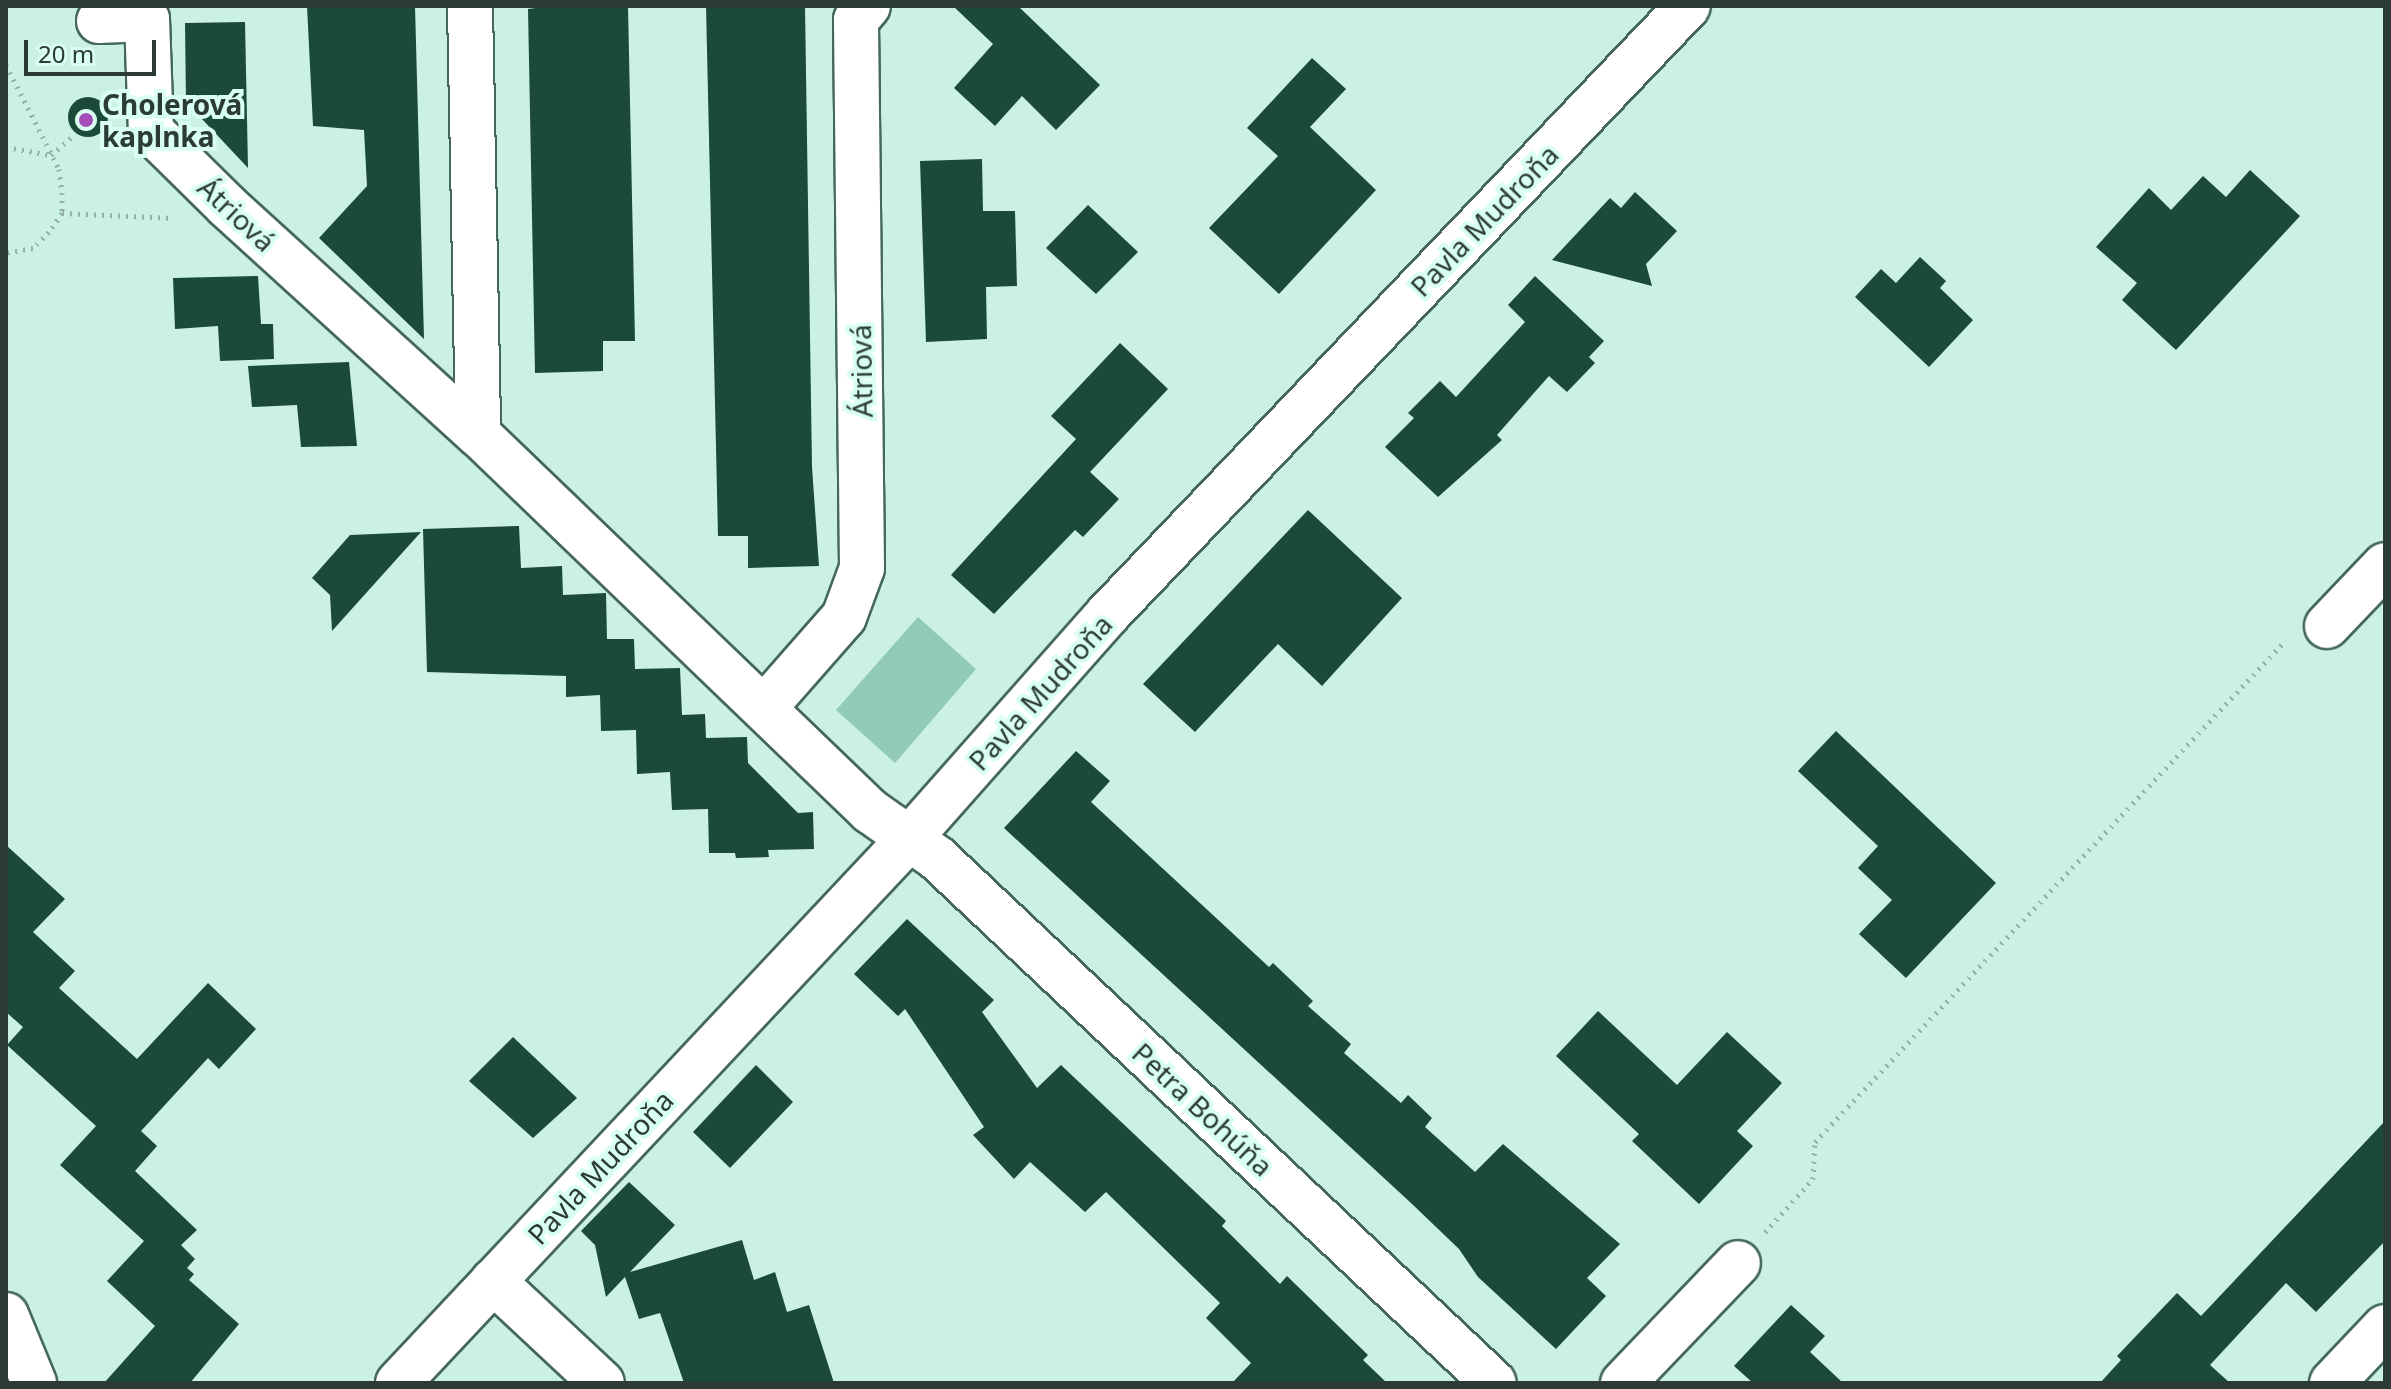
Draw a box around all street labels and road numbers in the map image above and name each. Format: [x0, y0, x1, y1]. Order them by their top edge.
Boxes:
street label: Pavla Mudroňa [1403, 137, 1565, 303]
street label: Átriová [191, 170, 283, 258]
street label: Átriová [843, 324, 879, 418]
street label: Pavla Mudroňa [961, 607, 1119, 777]
street label: Petra Bohúňa [1126, 1035, 1280, 1183]
street label: Pavla Mudroňa [520, 1083, 680, 1251]

